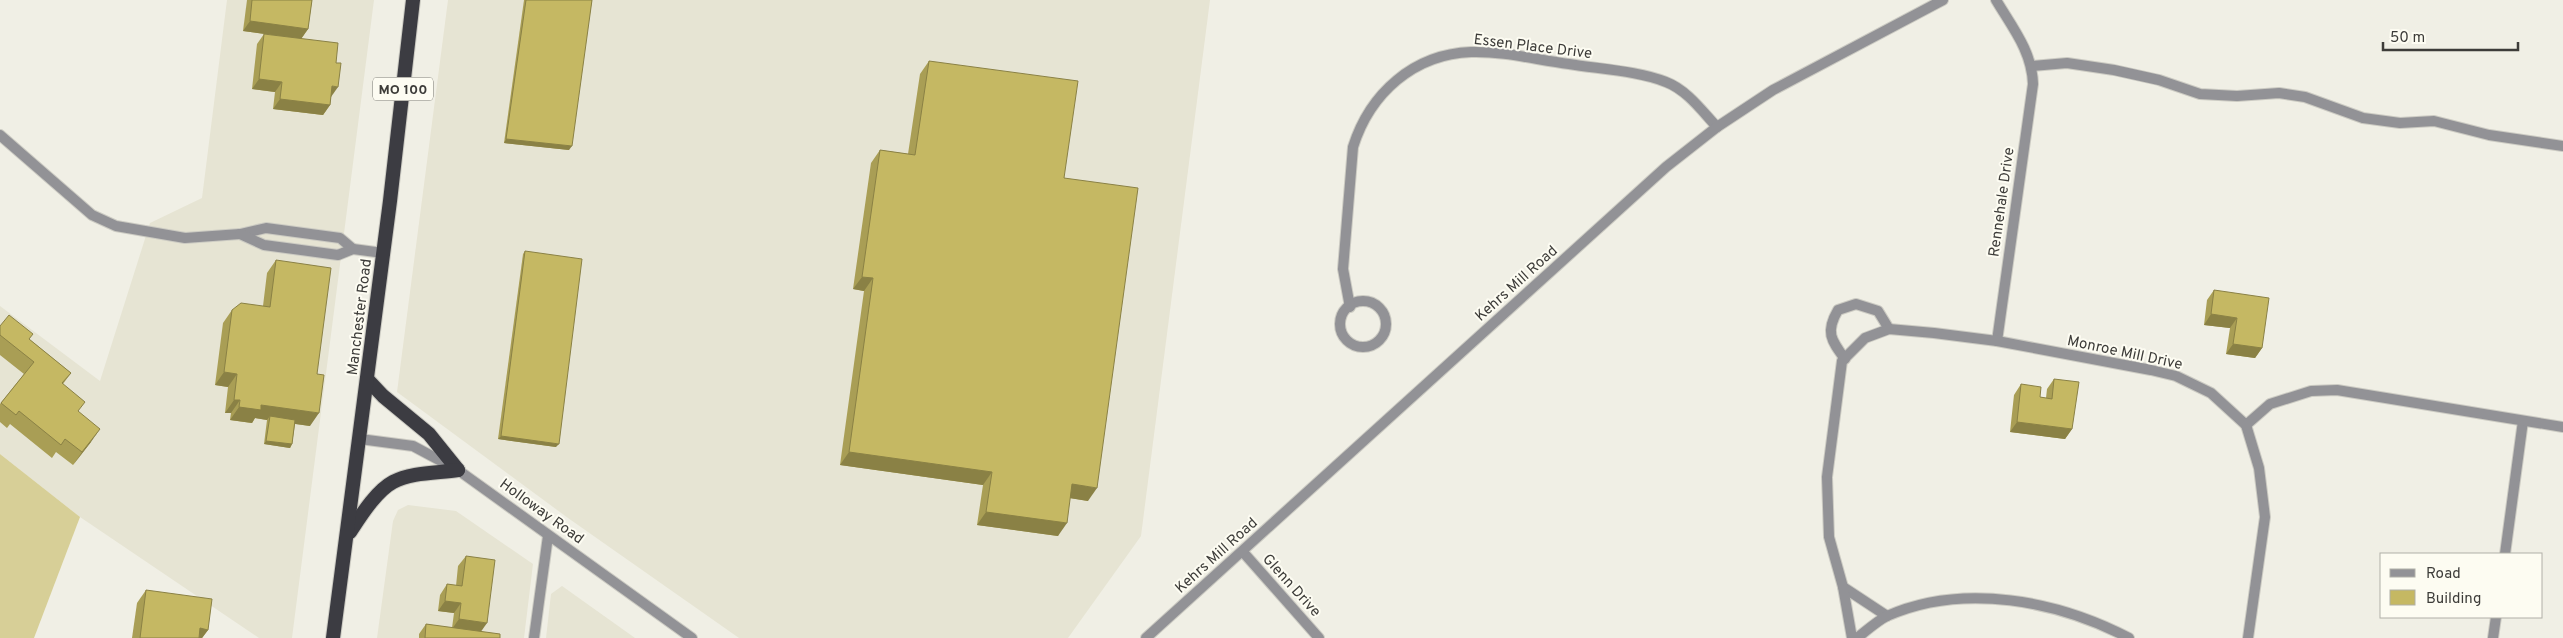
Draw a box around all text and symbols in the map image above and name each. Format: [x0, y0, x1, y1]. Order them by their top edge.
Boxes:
scale bar [2383, 20, 2518, 52]
text: 50 m [2390, 29, 2425, 48]
street label: Essen Place Drive [1473, 31, 1593, 64]
road number: MO 100 [373, 78, 433, 100]
street label: Rennehale Drive [1985, 146, 2020, 258]
street label: Kehrs Mill Road [1472, 242, 1562, 326]
street label: Manchester Road [344, 258, 377, 376]
street label: Monroe Mill Drive [2065, 332, 2184, 375]
street label: Holloway Road [495, 475, 587, 549]
street label: Kehrs Mill Road [1172, 514, 1262, 598]
street label: Glenn Drive [1258, 550, 1324, 622]
legend [2380, 553, 2543, 618]
text: Road [2426, 565, 2461, 584]
text: Building [2426, 590, 2481, 609]

